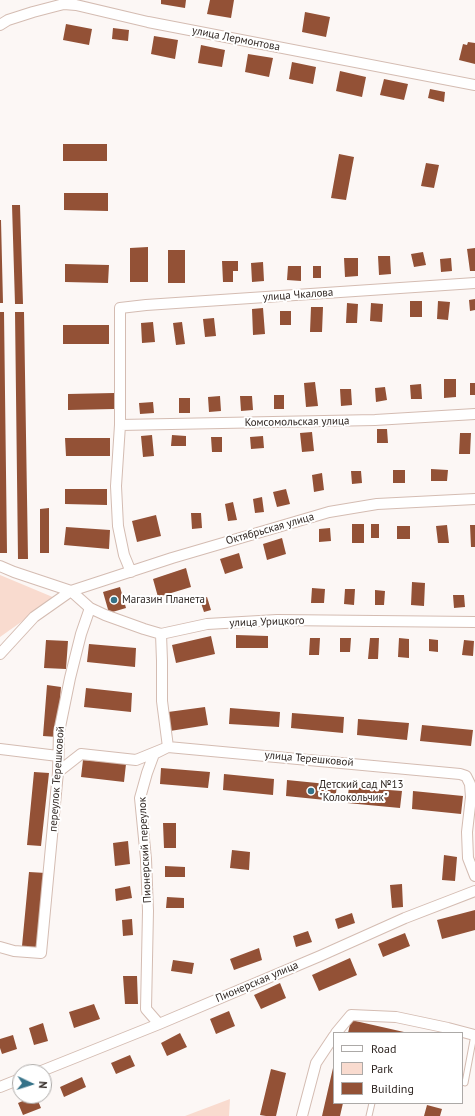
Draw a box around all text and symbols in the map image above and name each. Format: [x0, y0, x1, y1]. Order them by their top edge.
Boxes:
street label: улица Лермонтова [191, 24, 281, 54]
street label: улица Чкалова [262, 286, 334, 304]
street label: Комсомольская улица [244, 414, 350, 430]
street label: Октябрьская улица [224, 510, 316, 548]
place label: Магазин Планета [122, 593, 205, 607]
marker: Магазин Планета [109, 595, 119, 605]
street label: улица Урицкого [229, 614, 305, 630]
street label: переулок Терешковой [47, 726, 67, 832]
street label: улица Терешковой [264, 749, 354, 769]
place label: Детский сад №13 "Колокольчик" [319, 778, 404, 804]
marker: Детский сад №13 "Колокольчик" [306, 786, 316, 796]
street label: Пионерский переулок [136, 797, 154, 903]
street label: Пионерская улица [214, 959, 300, 1005]
legend [333, 1032, 463, 1104]
text: Road [371, 1041, 396, 1056]
text: Park [371, 1061, 393, 1076]
north arrow [12, 1064, 52, 1104]
text: N [36, 1081, 50, 1089]
text: Building [371, 1081, 414, 1096]

